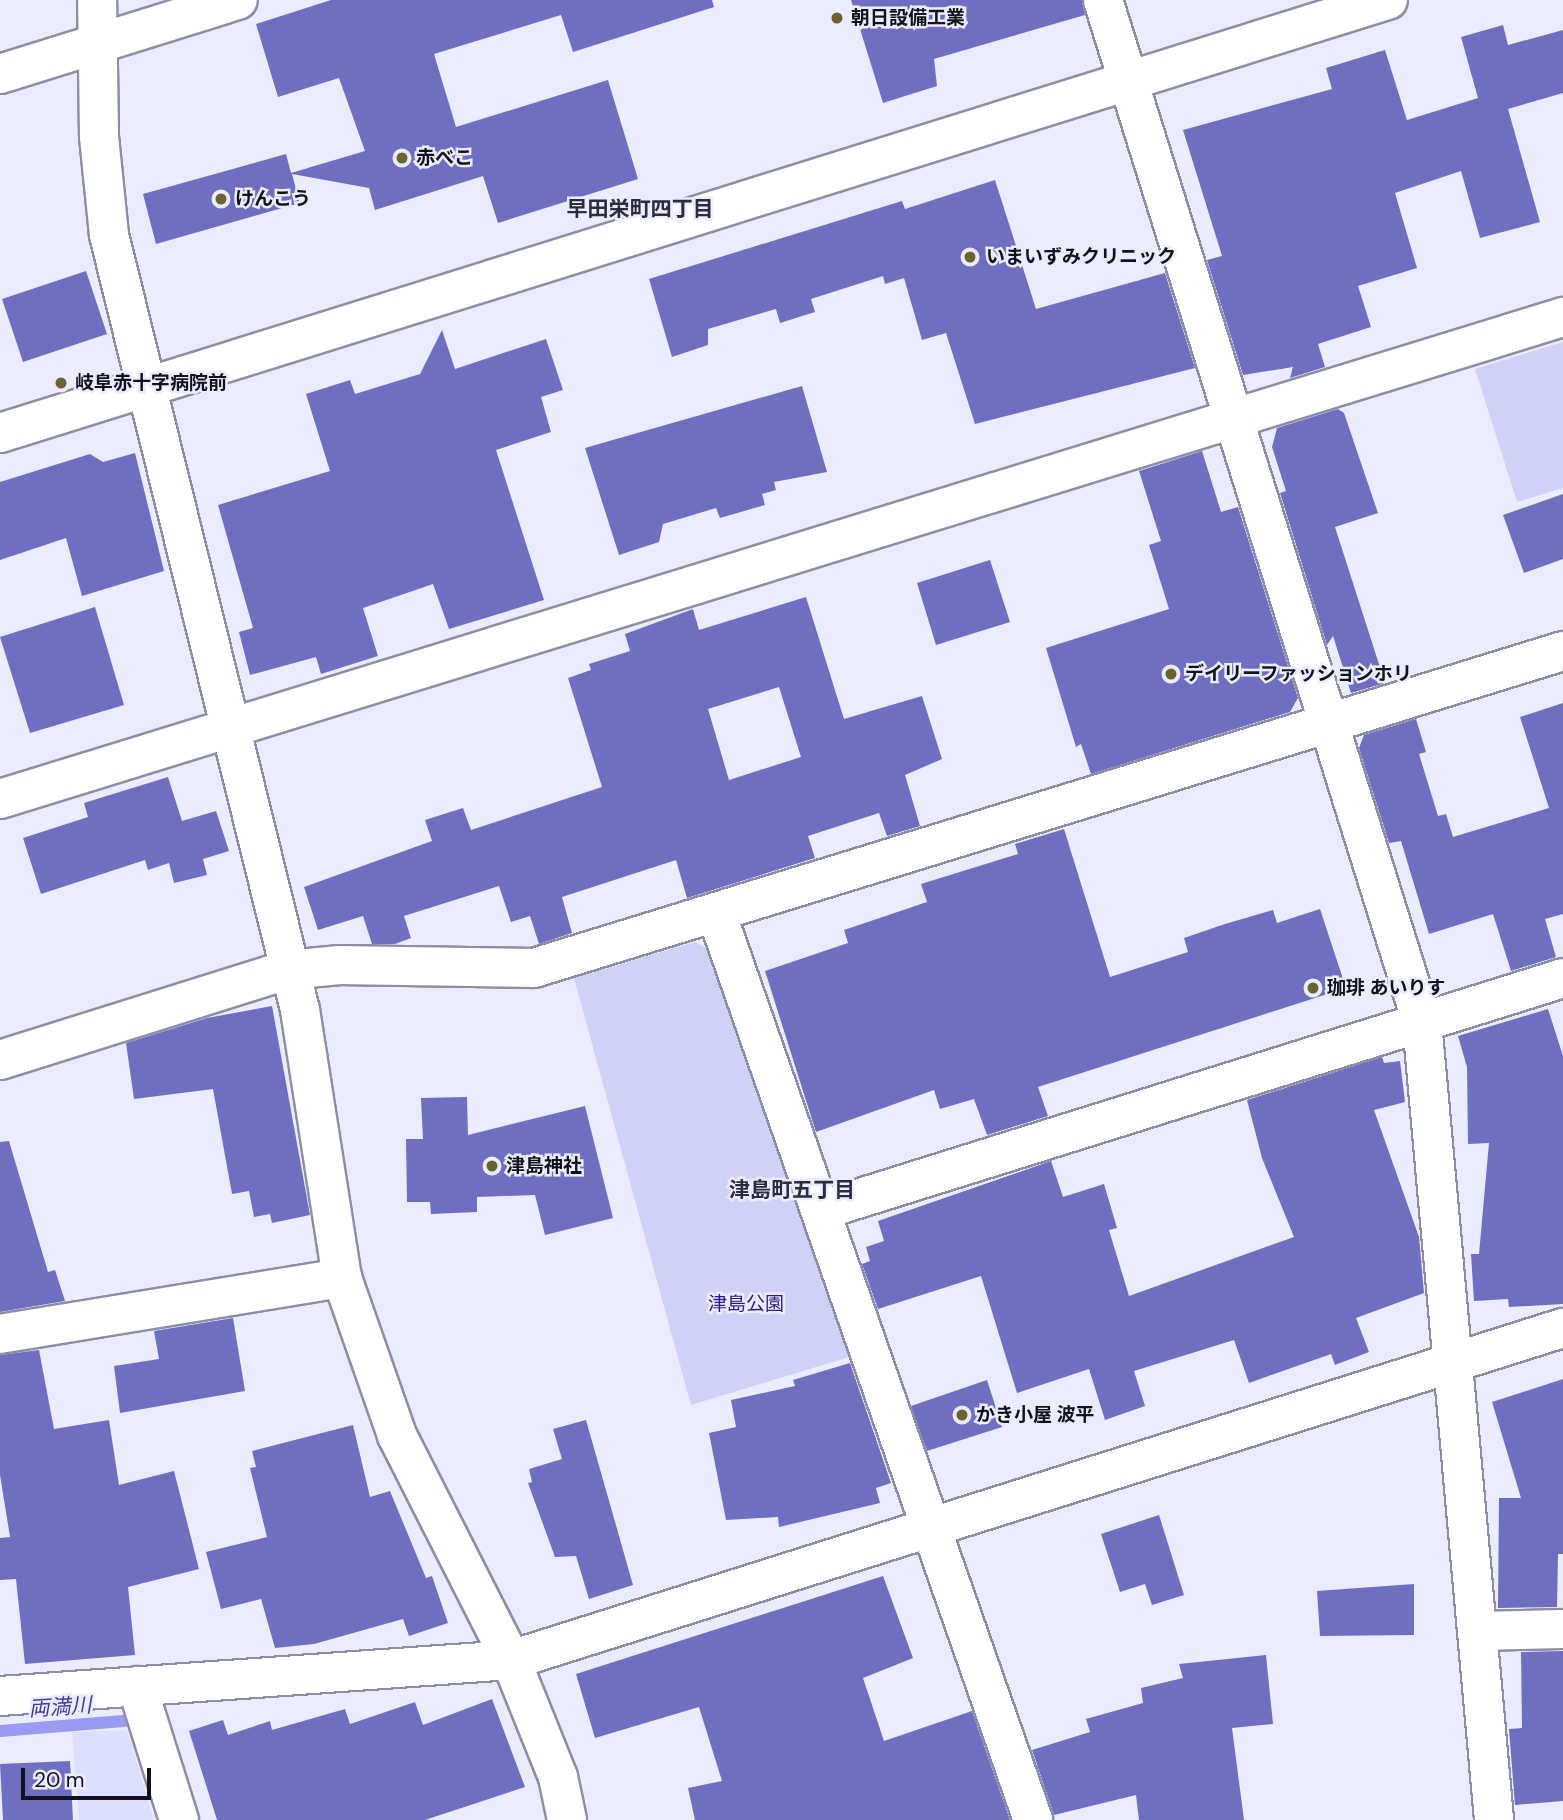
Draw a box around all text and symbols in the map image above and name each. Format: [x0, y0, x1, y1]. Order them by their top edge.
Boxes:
place label: 朝日設備工業 [851, 7, 965, 29]
marker: 朝日設備工業 [829, 10, 845, 26]
place label: 赤べこ [416, 147, 473, 169]
marker: 赤べこ [394, 150, 410, 166]
place label: けんこう [235, 188, 311, 210]
marker: けんこう [213, 191, 229, 207]
district label: 早田栄町四丁目 [567, 196, 713, 222]
place label: いまいずみクリニック [986, 246, 1176, 268]
marker: いまいずみクリニック [960, 247, 980, 267]
place label: 岐阜赤十字病院前 [75, 372, 227, 394]
marker: 岐阜赤十字病院前 [53, 375, 69, 391]
place label: デイリーファッションホリ [1185, 663, 1413, 685]
marker: デイリーファッションホリ [1163, 666, 1179, 682]
place label: 珈琲 あいりす [1327, 977, 1445, 999]
marker: 珈琲 あいりす [1305, 980, 1321, 996]
place label: 津島神社 [506, 1155, 582, 1177]
marker: 津島神社 [484, 1158, 500, 1174]
district label: 津島町五丁目 [729, 1177, 855, 1203]
park label: 津島公園 [708, 1293, 784, 1315]
place label: かき小屋 波平 [976, 1404, 1094, 1426]
marker: かき小屋 波平 [954, 1407, 970, 1423]
water label: 両満川 [28, 1692, 92, 1722]
scale bar [24, 1754, 154, 1798]
text: 20 m [34, 1766, 85, 1794]

